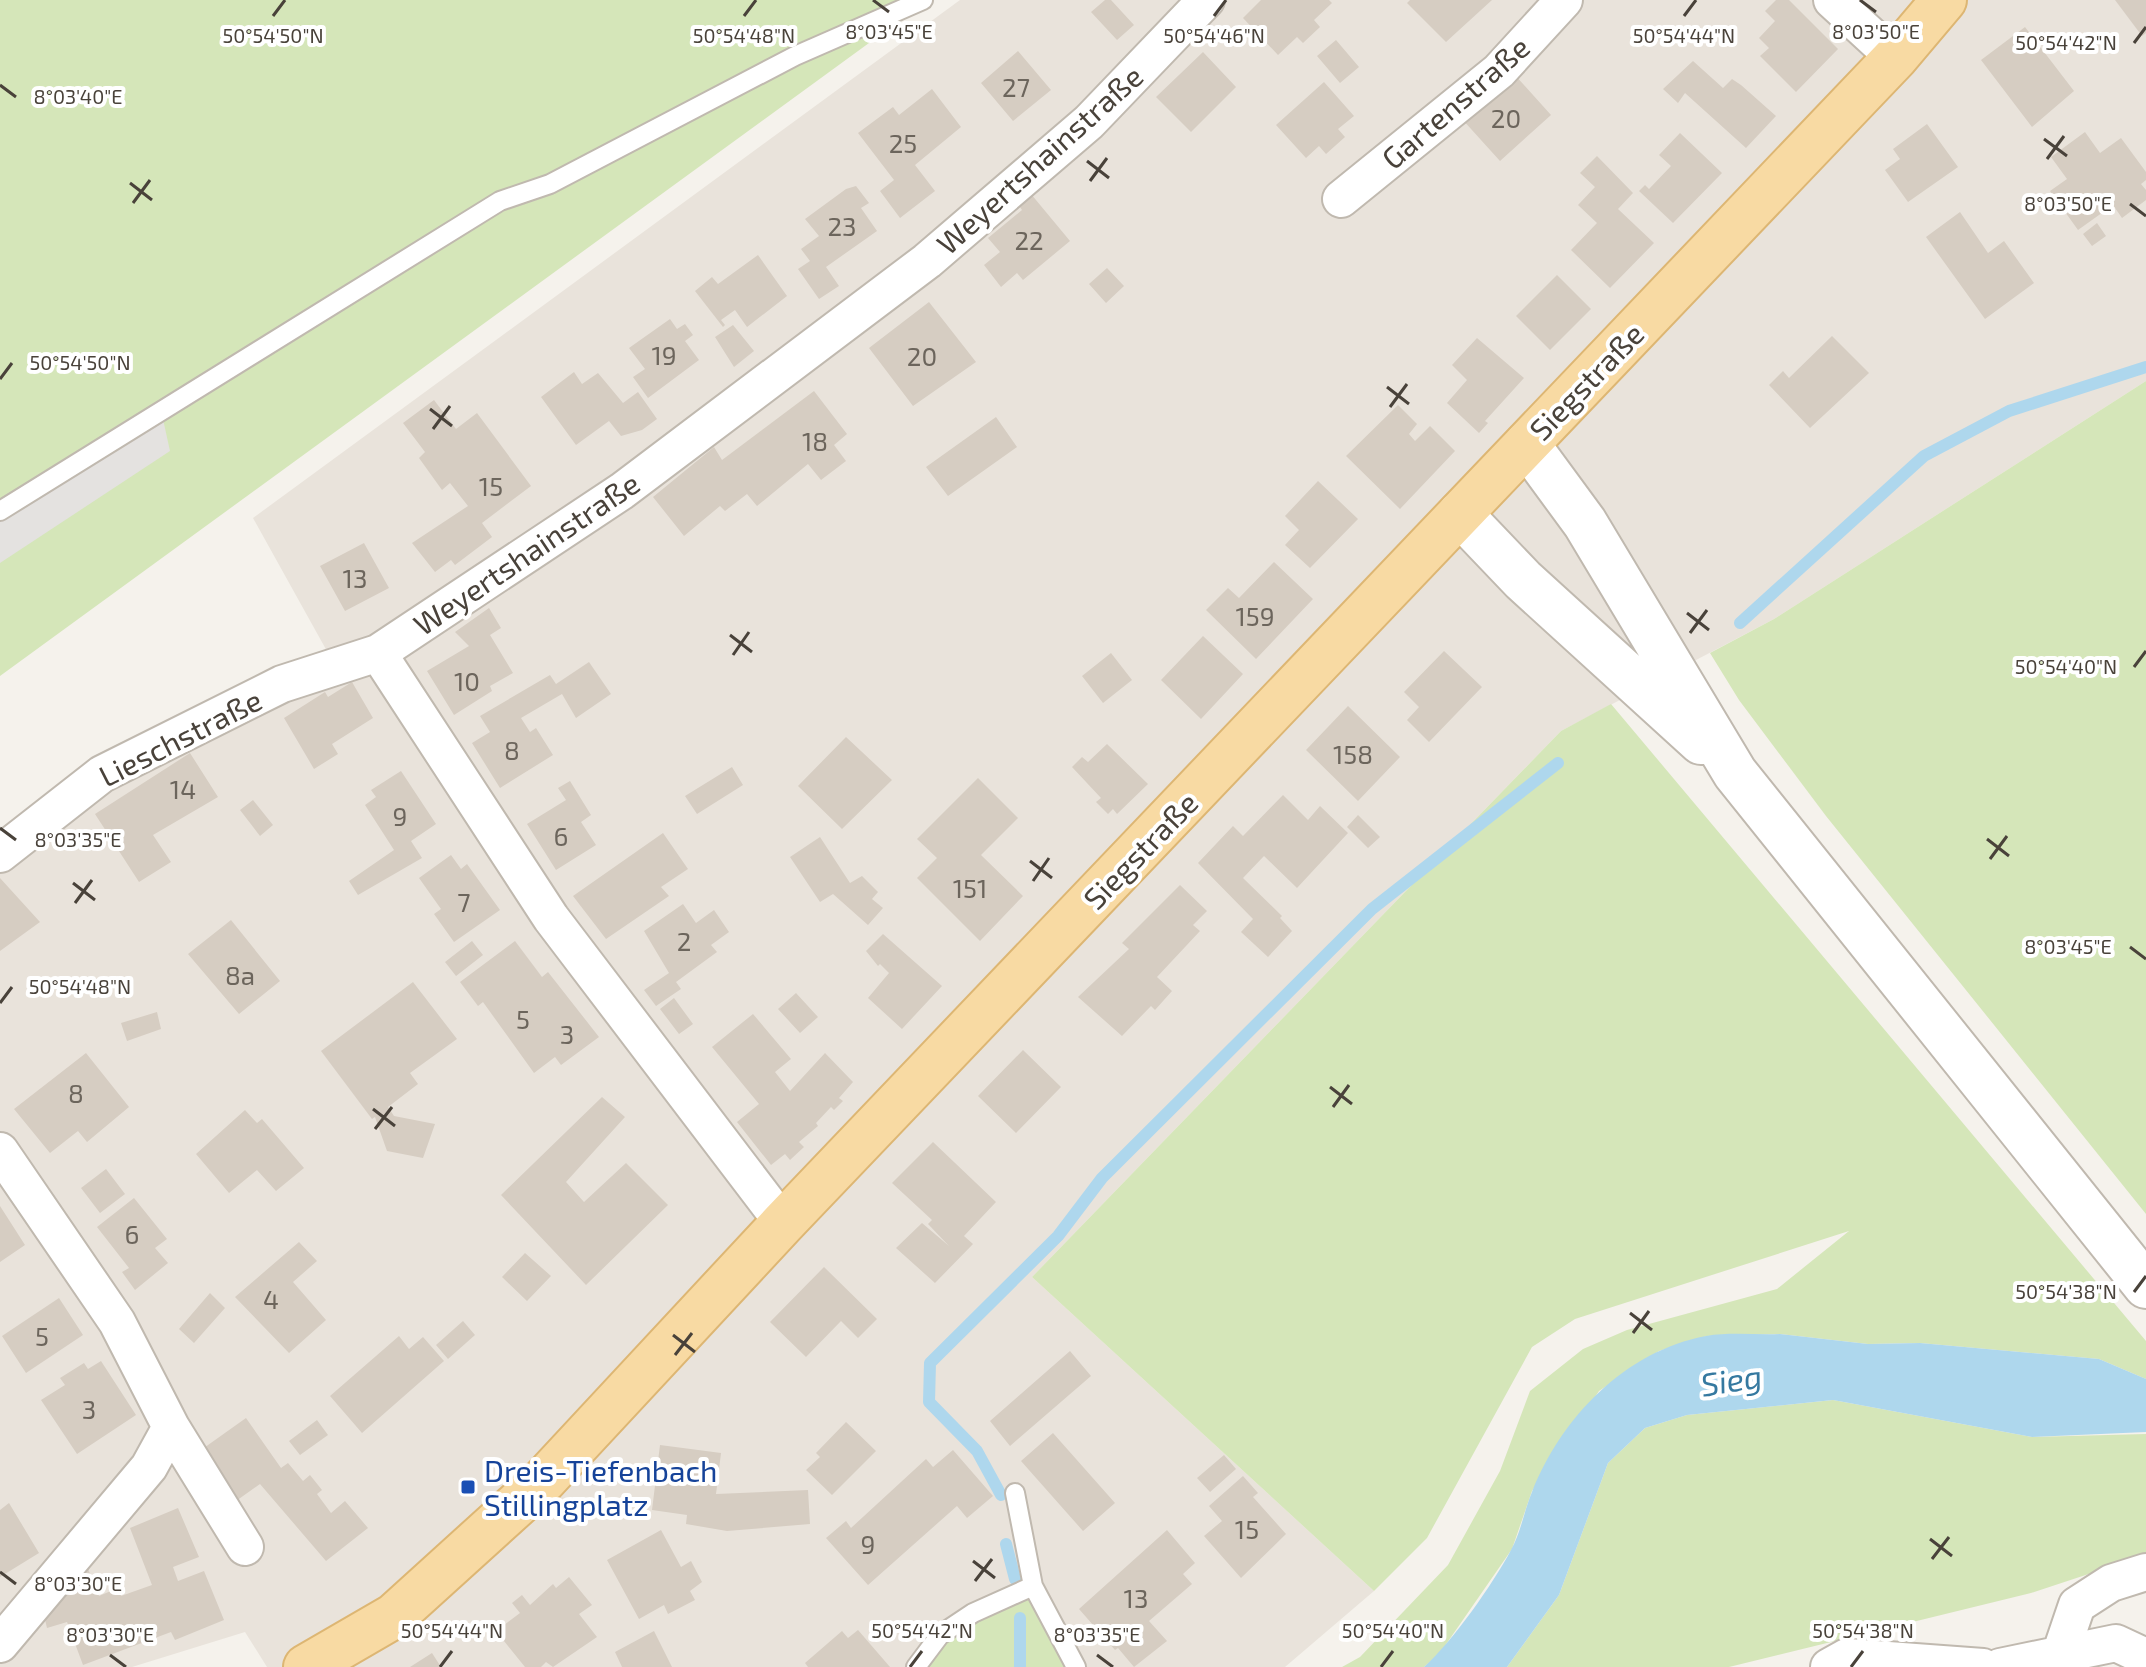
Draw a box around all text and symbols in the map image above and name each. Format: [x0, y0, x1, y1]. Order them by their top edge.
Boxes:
text: 8°03'45"E [845, 19, 933, 43]
text: 8°03'50"E [1832, 19, 1920, 43]
text: 50°54'50"N [222, 23, 324, 47]
text: 50°54'48"N [693, 23, 795, 47]
text: 50°54'46"N [1163, 23, 1265, 47]
text: 50°54'44"N [1633, 23, 1735, 47]
street label: Gartenstraße [1374, 28, 1536, 176]
text: 50°54'42"N [2015, 30, 2117, 54]
street label: Weyertshainstraße [929, 57, 1149, 261]
house number: 27 [1002, 71, 1030, 102]
text: 8°03'40"E [34, 84, 122, 108]
house number: 20 [1491, 102, 1521, 133]
house number: 25 [889, 127, 917, 158]
text: 8°03'50"E [2024, 191, 2112, 215]
house number: 23 [827, 210, 857, 241]
house number: 22 [1014, 224, 1044, 255]
street label: Siegstraße [1521, 315, 1651, 447]
house number: 19 [651, 339, 677, 370]
house number: 20 [907, 340, 937, 371]
text: 50°54'50"N [29, 350, 131, 374]
house number: 18 [802, 425, 828, 456]
street label: Weyertshainstraße [406, 464, 646, 642]
house number: 15 [479, 470, 503, 501]
house number: 13 [343, 562, 367, 593]
house number: 159 [1235, 600, 1275, 631]
text: 50°54'40"N [2015, 654, 2117, 678]
house number: 10 [454, 665, 480, 696]
street label: Lieschstraße [93, 681, 267, 793]
house number: 8 [504, 734, 520, 765]
house number: 158 [1333, 738, 1373, 769]
house number: 14 [170, 773, 196, 804]
street label: Siegstraße [1075, 784, 1205, 916]
house number: 9 [393, 800, 407, 831]
house number: 6 [554, 820, 568, 851]
text: 8°03'35"E [35, 827, 121, 851]
house number: 151 [953, 872, 987, 903]
house number: 7 [457, 886, 471, 917]
house number: 2 [677, 925, 691, 956]
text: 8°03'45"E [2024, 934, 2112, 958]
house number: 8a [225, 959, 255, 990]
text: 50°54'48"N [29, 974, 131, 998]
house number: 5 [516, 1003, 530, 1034]
house number: 3 [560, 1018, 574, 1049]
house number: 8 [68, 1077, 84, 1108]
house number: 6 [125, 1218, 139, 1249]
text: 50°54'38"N [2015, 1279, 2117, 1303]
house number: 4 [263, 1283, 279, 1314]
house number: 5 [35, 1320, 49, 1351]
water label: Sieg [1698, 1355, 1764, 1404]
house number: 3 [82, 1393, 96, 1424]
place label: Dreis-Tiefenbach Stillingplatz [484, 1452, 718, 1522]
marker: Dreis-Tiefenbach Stillingplatz [459, 1478, 477, 1496]
house number: 15 [1235, 1513, 1259, 1544]
house number: 9 [861, 1528, 875, 1559]
text: 8°03'30"E [34, 1571, 122, 1595]
house number: 13 [1124, 1582, 1148, 1613]
text: 50°54'44"N [401, 1618, 503, 1642]
text: 50°54'42"N [871, 1618, 973, 1642]
text: 50°54'40"N [1342, 1618, 1444, 1642]
text: 50°54'38"N [1812, 1618, 1914, 1642]
text: 8°03'30"E [66, 1622, 154, 1646]
text: 8°03'35"E [1054, 1622, 1140, 1646]

